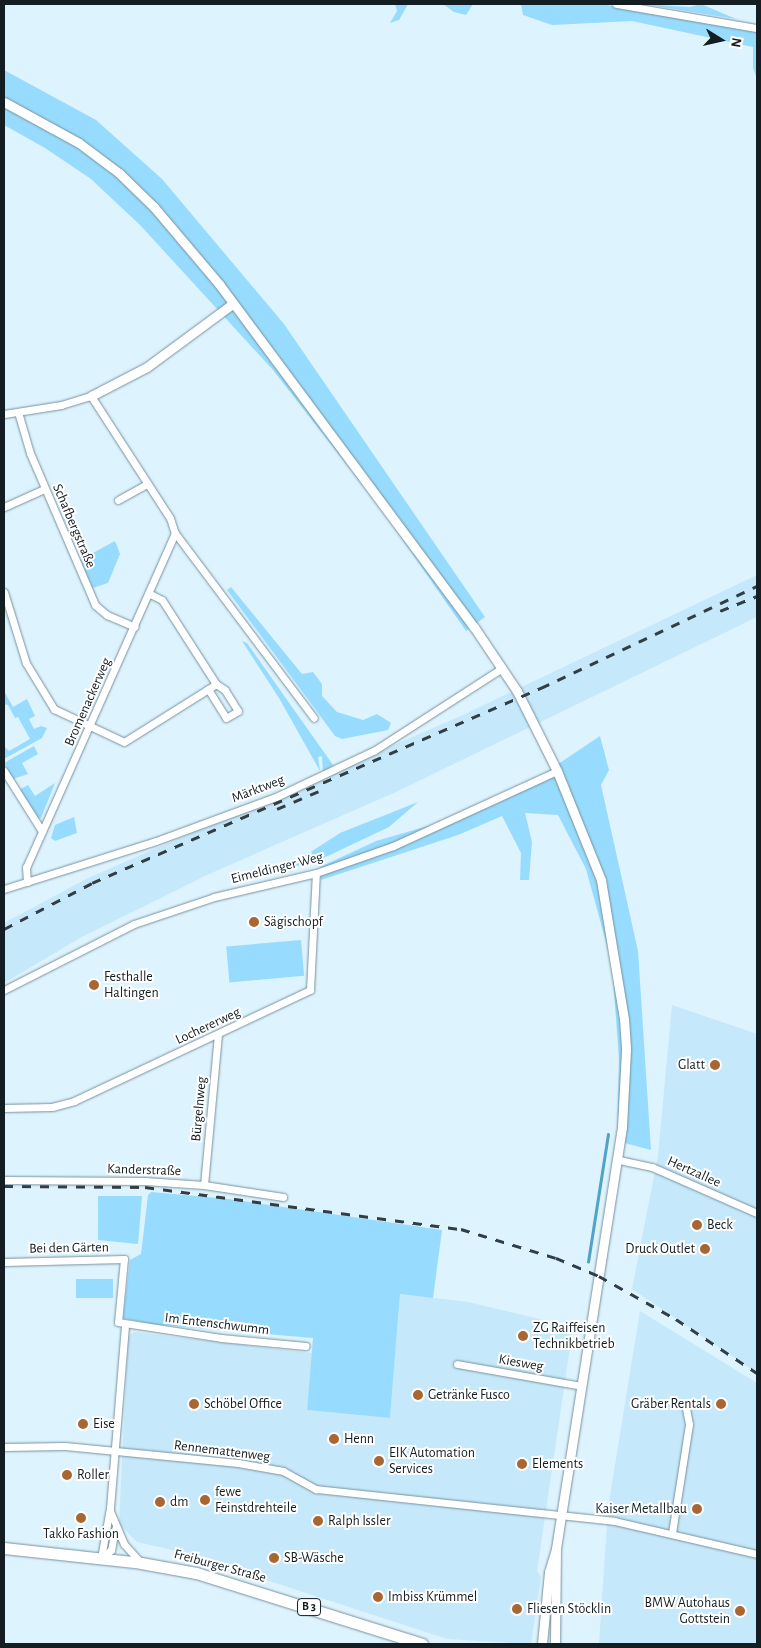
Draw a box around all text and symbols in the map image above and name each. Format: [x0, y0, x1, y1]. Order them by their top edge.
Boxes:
north arrow [696, 15, 746, 65]
text: N [728, 37, 744, 49]
street label: Schafbergstraße [49, 482, 99, 570]
street label: Bromenackerweg [61, 655, 115, 749]
street label: Märktweg [229, 771, 287, 807]
street label: Eimeldinger Weg [229, 848, 325, 888]
place label: Sägischopf [264, 914, 323, 930]
marker: Sägischopf [248, 916, 260, 928]
place label: Festhalle Haltingen [104, 969, 159, 1002]
marker: Festhalle Haltingen [88, 979, 100, 991]
street label: Lochererweg [173, 1004, 243, 1048]
place label: Glatt [678, 1057, 705, 1073]
marker: Glatt [709, 1059, 721, 1071]
street label: Bürgelnweg [188, 1076, 210, 1142]
street label: Hertzallee [665, 1153, 723, 1191]
street label: Kanderstraße [107, 1160, 181, 1180]
place label: Beck [707, 1217, 733, 1233]
marker: Beck [691, 1219, 703, 1231]
street label: Bei den Gärten [29, 1239, 109, 1257]
place label: Druck Outlet [625, 1241, 695, 1257]
marker: Druck Outlet [699, 1243, 711, 1255]
street label: Im Entenschwumm [164, 1309, 270, 1339]
place label: ZG Raiffeisen Technikbetrieb [533, 1320, 615, 1352]
marker: ZG Raiffeisen Technikbetrieb [517, 1330, 529, 1342]
street label: Kiesweg [497, 1351, 545, 1375]
place label: Getränke Fusco [428, 1387, 510, 1403]
marker: Getränke Fusco [412, 1389, 424, 1401]
place label: Schöbel Office [204, 1396, 282, 1412]
place label: Gräber Rentals [631, 1396, 711, 1412]
marker: Schöbel Office [188, 1398, 200, 1410]
marker: Gräber Rentals [715, 1398, 727, 1410]
place label: Eise [93, 1416, 115, 1432]
marker: Eise [77, 1418, 89, 1430]
place label: Henn [344, 1431, 374, 1447]
marker: Henn [328, 1433, 340, 1445]
street label: Rennemattenweg [173, 1437, 271, 1465]
place label: EIK Automation Services [389, 1445, 475, 1478]
marker: EIK Automation Services [373, 1455, 385, 1467]
place label: Elements [532, 1456, 583, 1472]
marker: Elements [516, 1458, 528, 1470]
place label: Roller [77, 1467, 109, 1483]
marker: Roller [61, 1469, 73, 1481]
place label: fewe Feinstdrehteile [215, 1484, 297, 1516]
place label: dm [170, 1494, 188, 1510]
marker: fewe Feinstdrehteile [199, 1494, 211, 1506]
marker: dm [154, 1496, 166, 1508]
place label: Kaiser Metallbau [595, 1501, 687, 1517]
marker: Kaiser Metallbau [691, 1503, 703, 1515]
marker: Takko Fashion [75, 1512, 87, 1524]
place label: Ralph Issler [328, 1513, 390, 1529]
marker: Ralph Issler [312, 1515, 324, 1527]
place label: Takko Fashion [43, 1526, 119, 1542]
street label: Freiburger Straße [172, 1546, 268, 1586]
place label: SB-Wäsche [284, 1550, 344, 1566]
marker: SB-Wäsche [268, 1552, 280, 1564]
place label: Imbiss Krümmel [388, 1589, 477, 1605]
marker: Imbiss Krümmel [372, 1591, 384, 1603]
place label: BMW Autohaus Gottstein [645, 1595, 730, 1628]
road number: B 3 [296, 1598, 322, 1616]
place label: Fliesen Stöcklin [527, 1601, 611, 1617]
marker: Fliesen Stöcklin [511, 1603, 523, 1615]
marker: BMW Autohaus Gottstein [734, 1605, 746, 1617]

